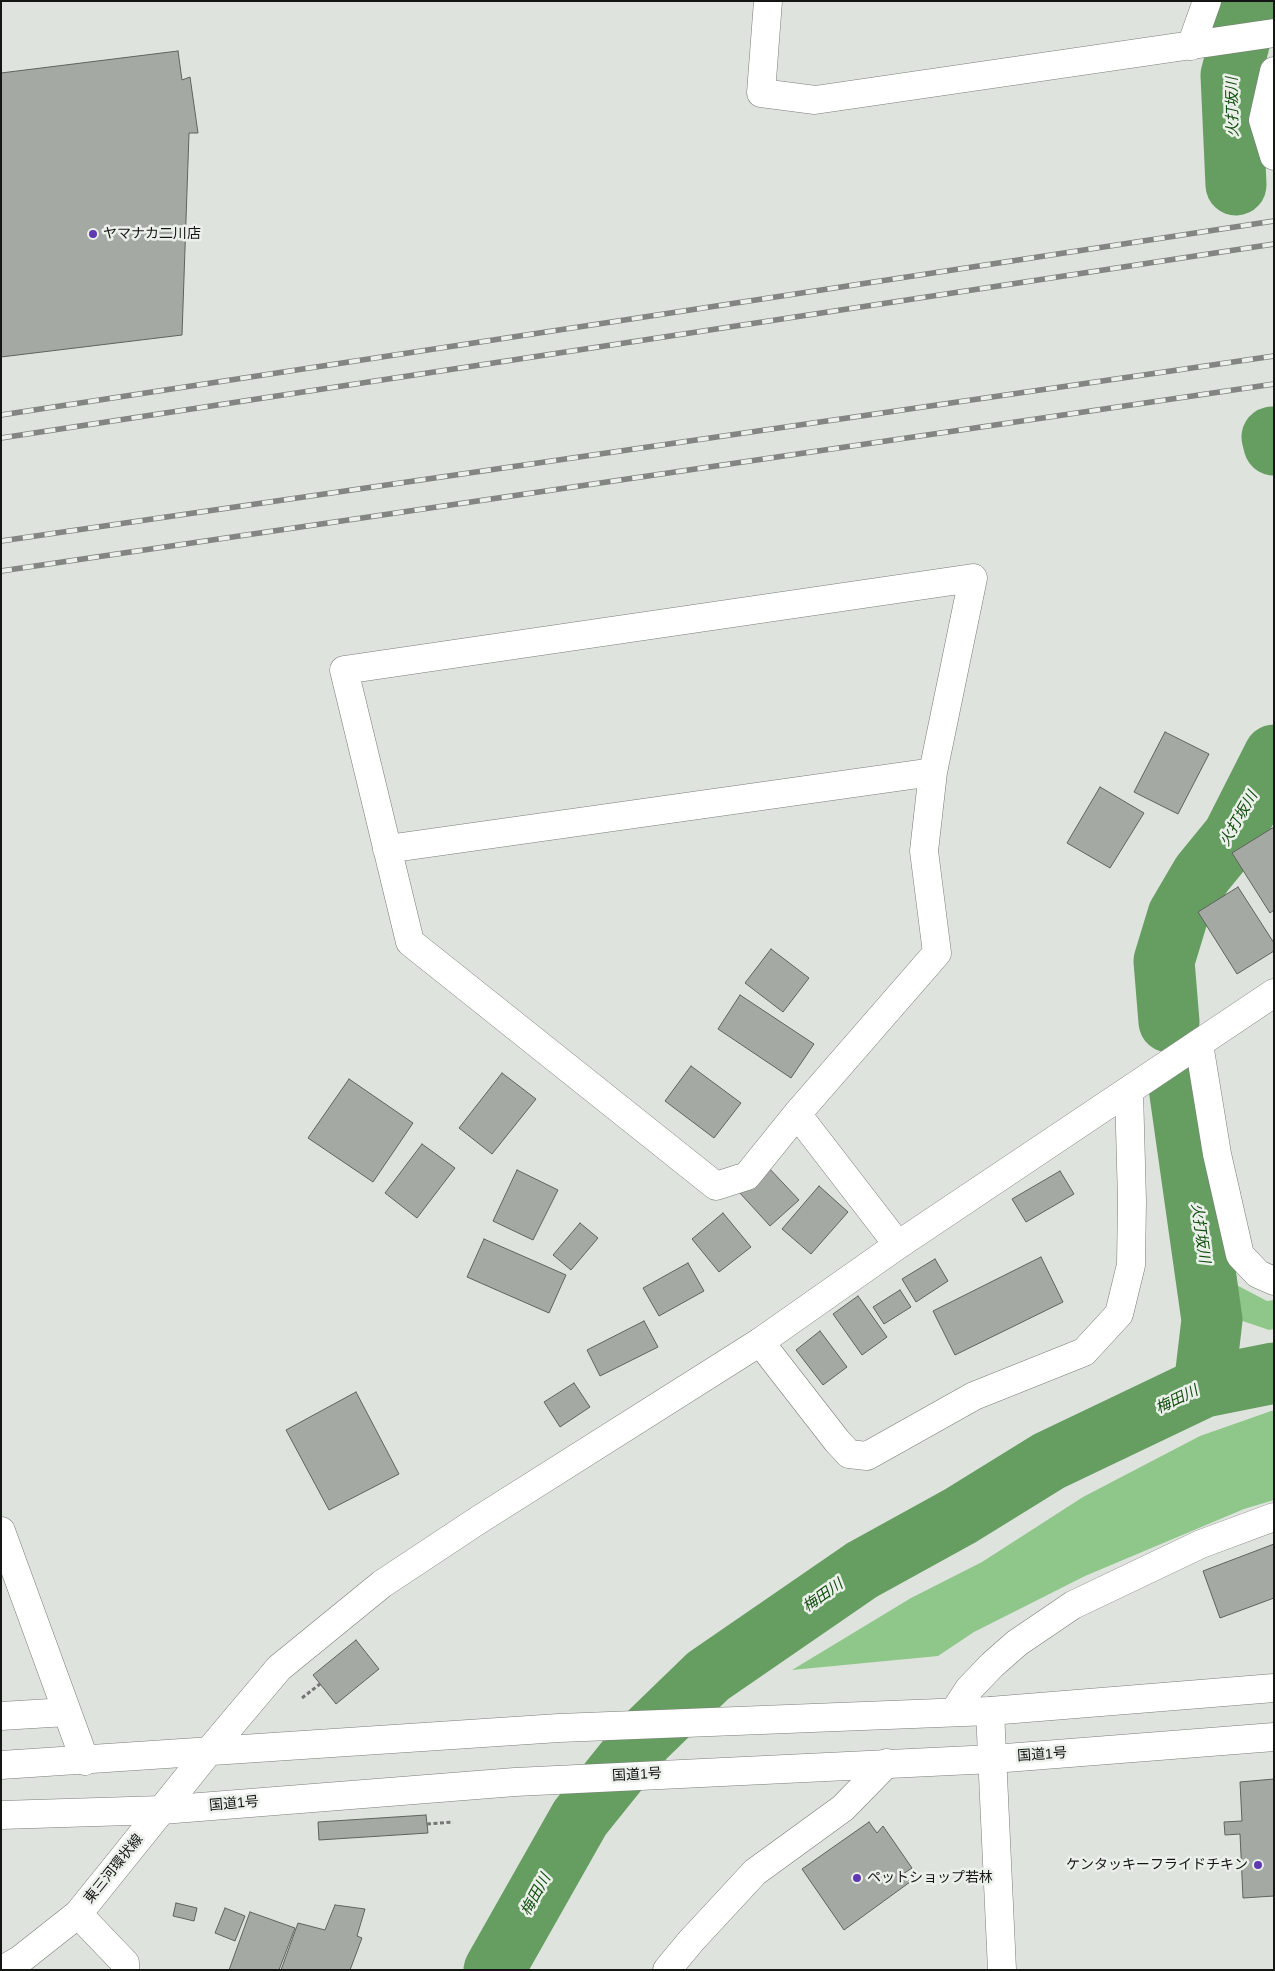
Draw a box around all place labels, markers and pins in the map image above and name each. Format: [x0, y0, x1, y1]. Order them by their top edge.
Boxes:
place label: ヤマナカ二川店 [103, 226, 201, 242]
marker: ヤマナカ二川店 [87, 228, 99, 240]
place label: ケンタッキーフライドチキン [1066, 1857, 1248, 1873]
marker: ケンタッキーフライドチキン [1252, 1859, 1264, 1871]
place label: ペットショップ若林 [867, 1870, 993, 1886]
marker: ペットショップ若林 [851, 1872, 863, 1884]

